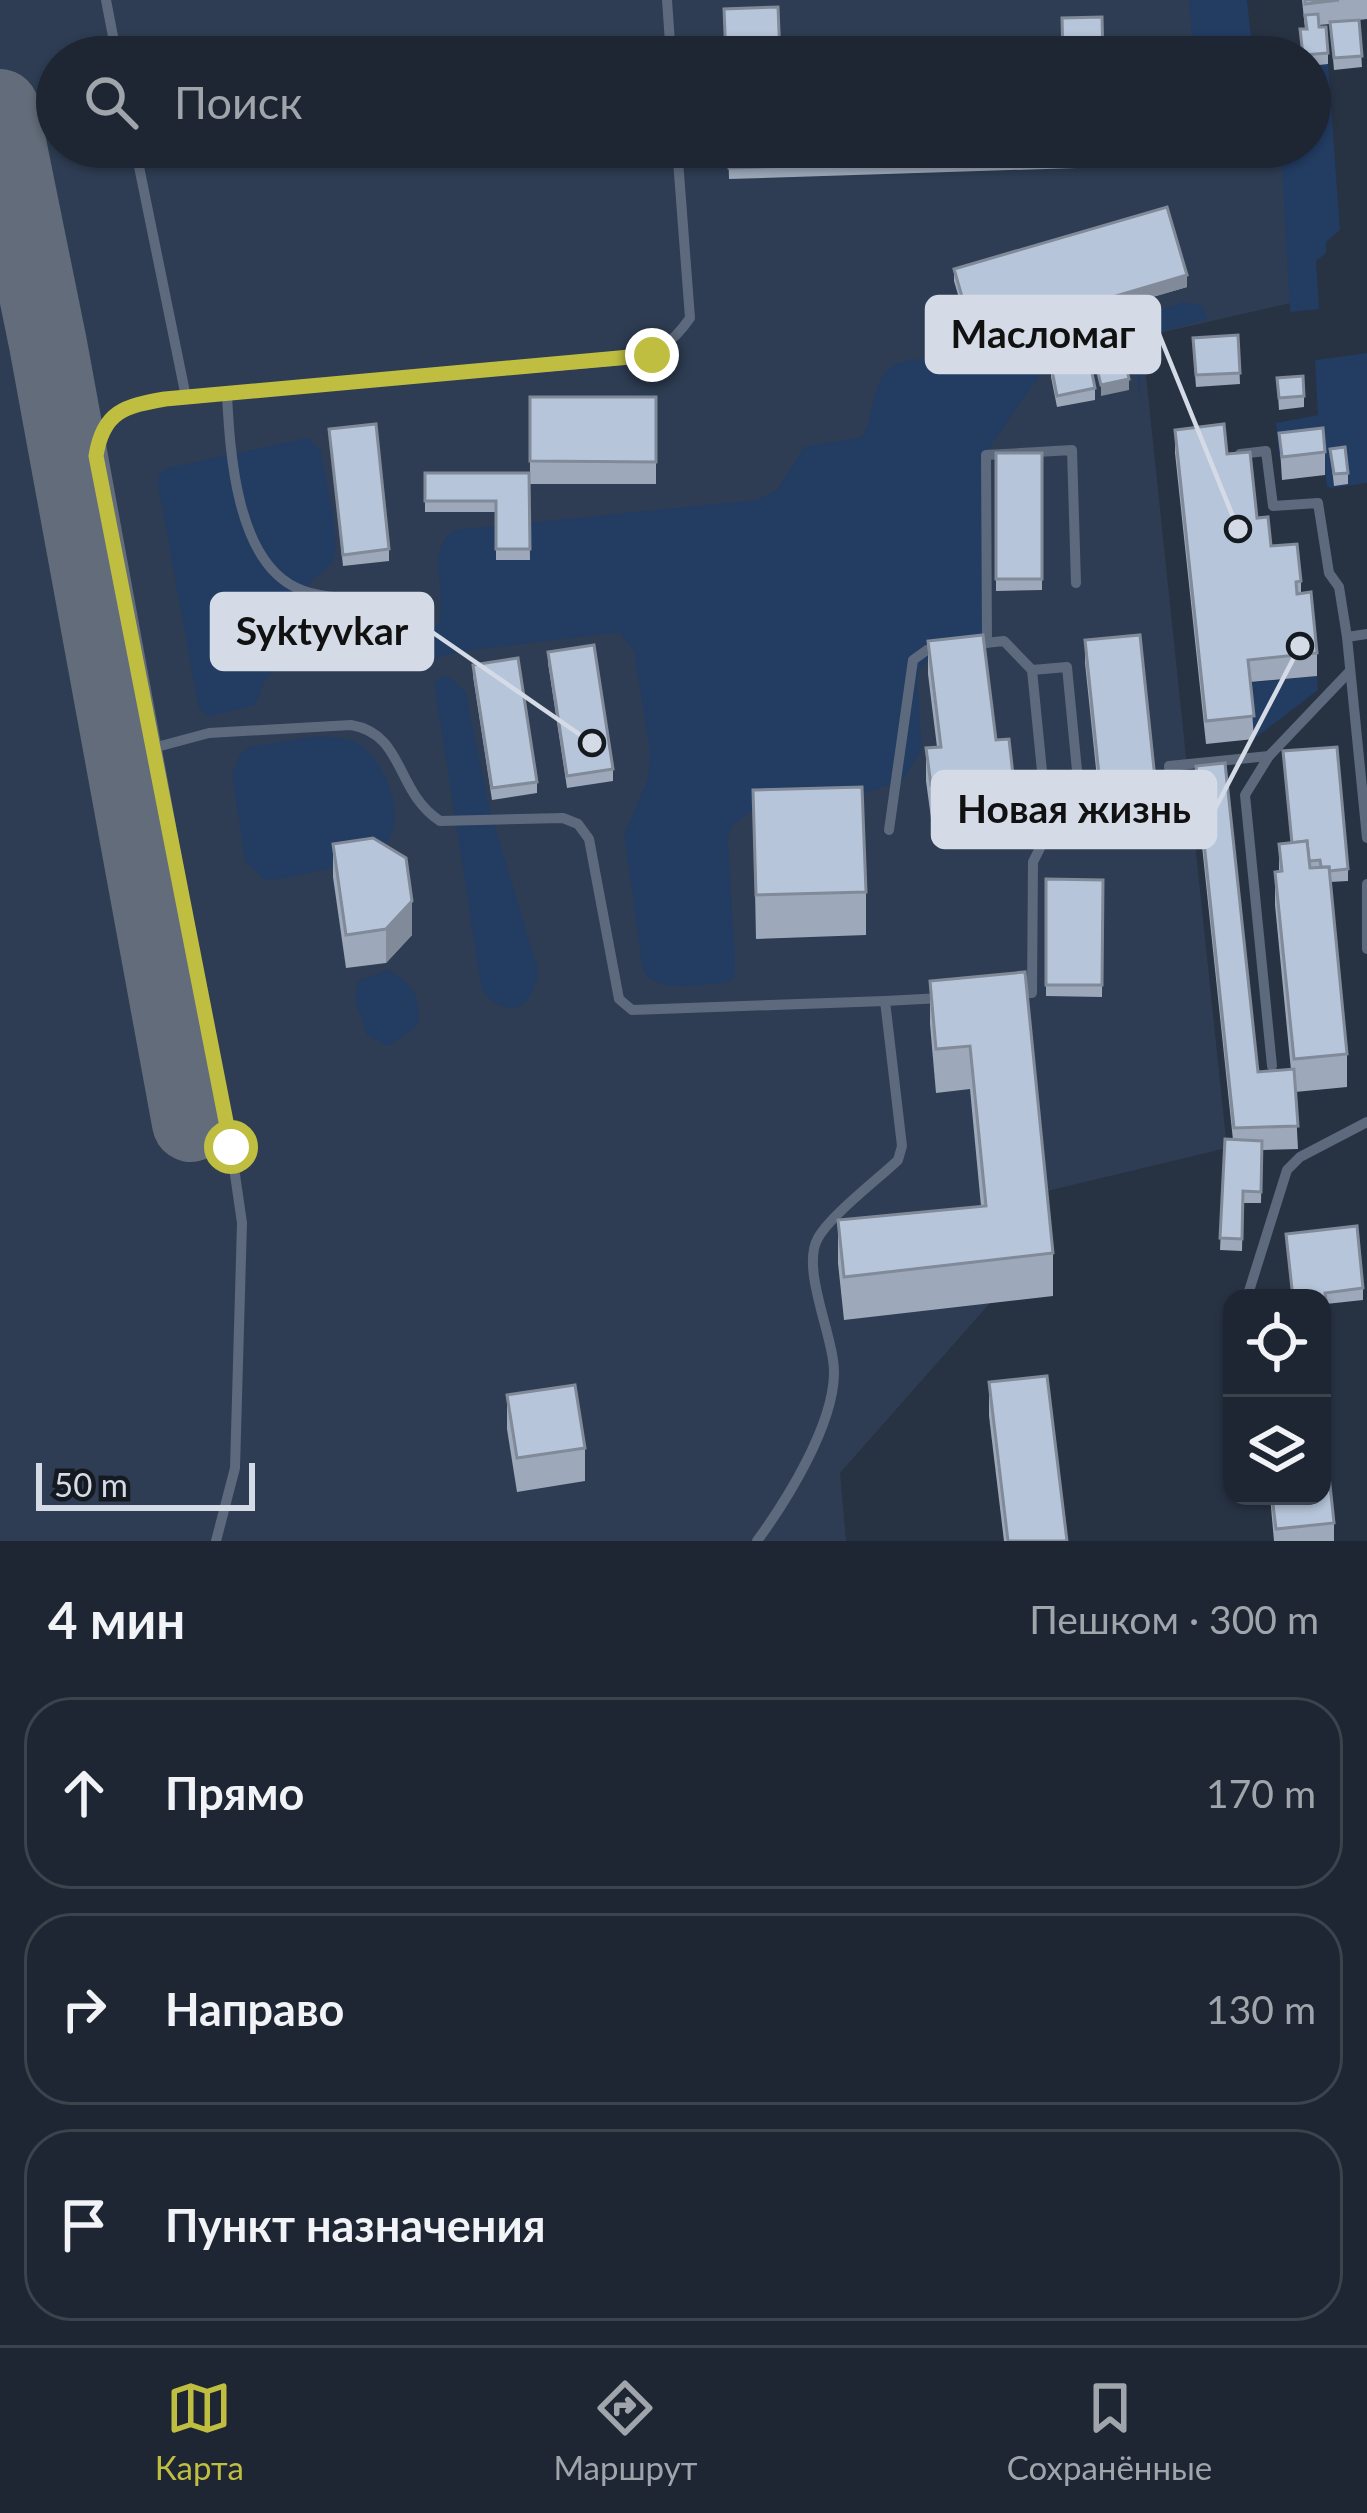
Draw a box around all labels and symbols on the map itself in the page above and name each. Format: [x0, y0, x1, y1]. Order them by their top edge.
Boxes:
callout: Масломаг [927, 297, 1159, 372]
text: Масломаг [951, 310, 1135, 356]
route end [625, 328, 679, 382]
callout: Syktyvkar [212, 594, 432, 669]
text: Syktyvkar [236, 607, 409, 653]
callout: Новая жизнь [933, 772, 1215, 847]
text: Новая жизнь [957, 785, 1191, 831]
route start [204, 1120, 258, 1174]
scale bar [36, 1457, 255, 1510]

